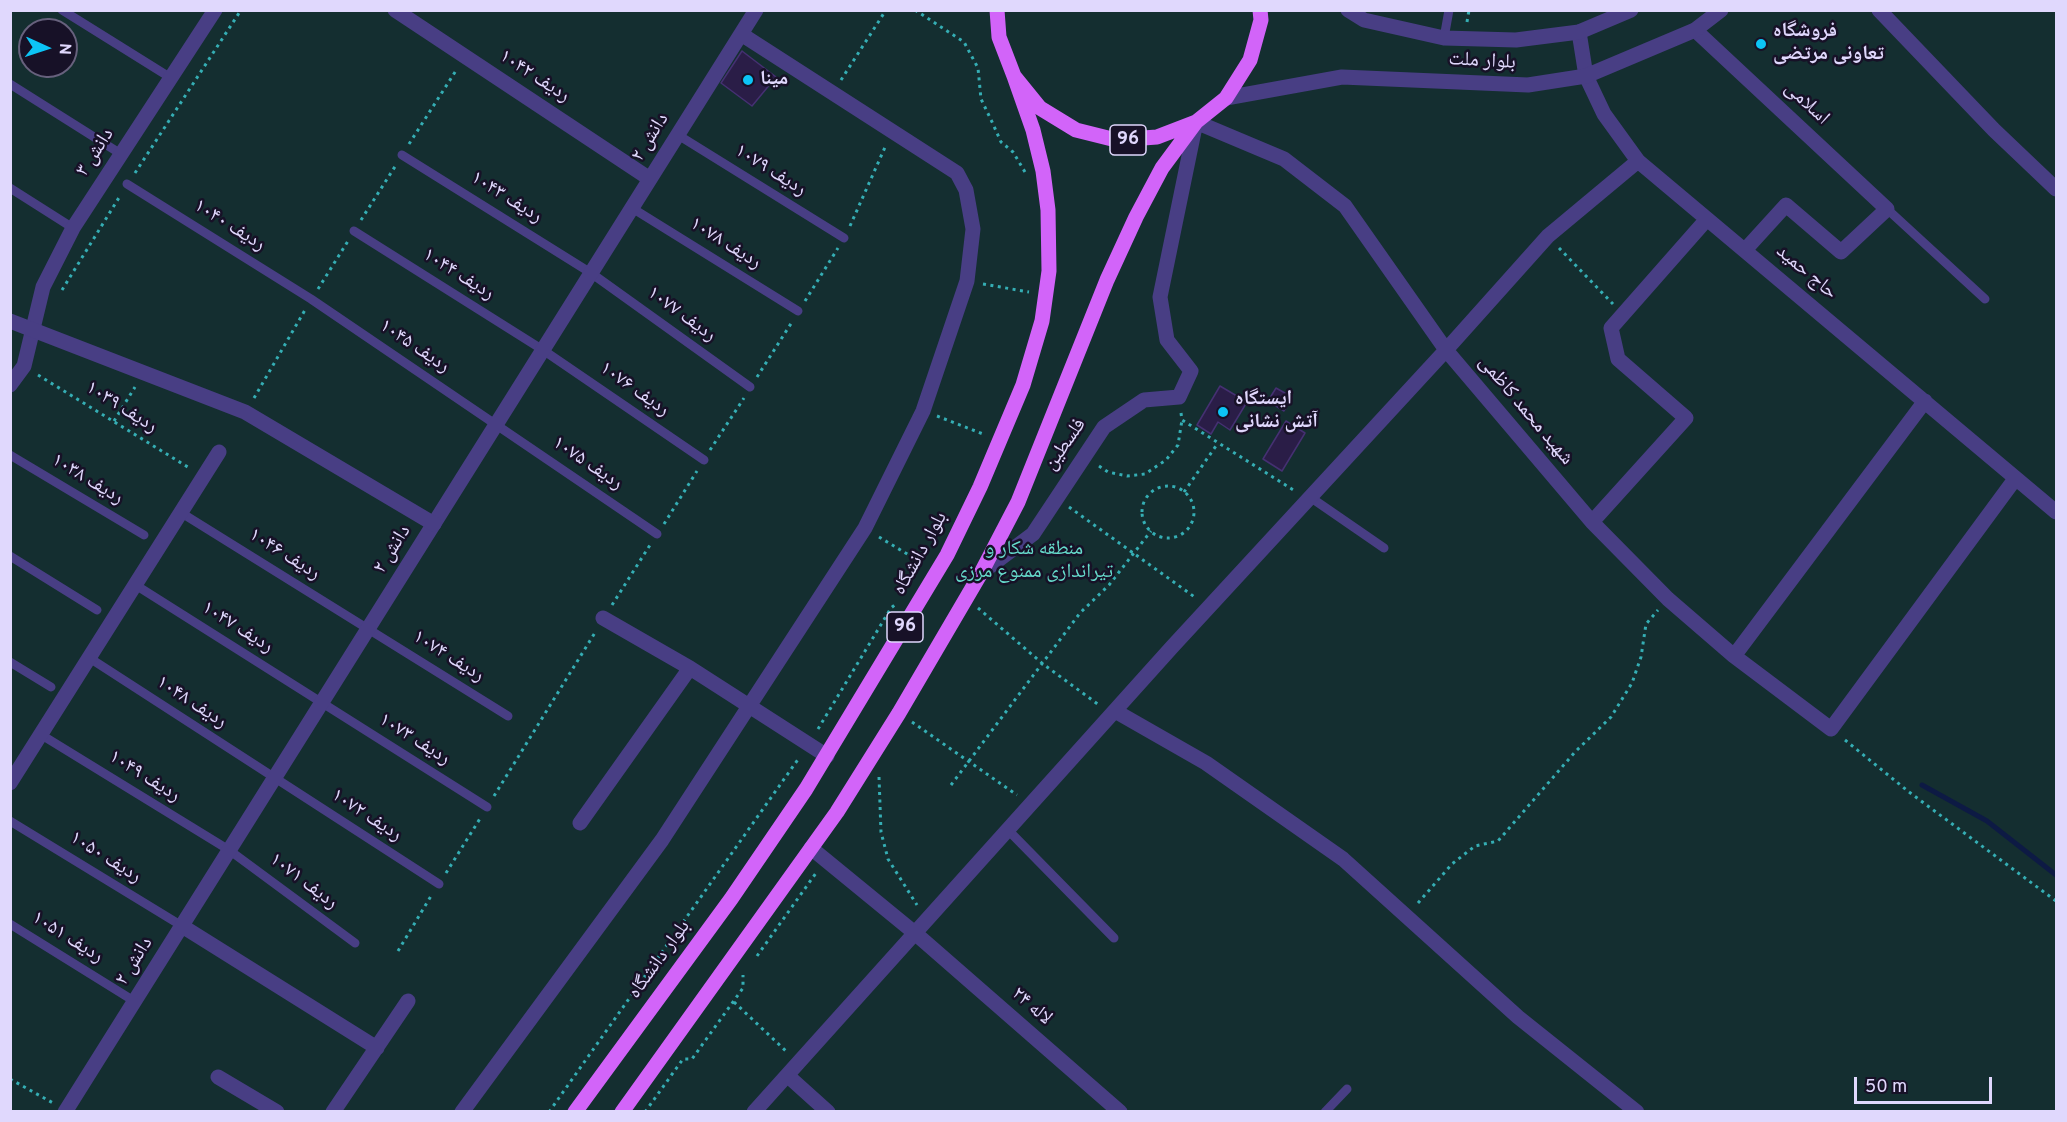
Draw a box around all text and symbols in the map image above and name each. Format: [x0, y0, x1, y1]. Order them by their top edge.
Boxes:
north arrow [18, 18, 78, 78]
place label: فروشگاه تعاونی مرتضی [1773, 20, 1884, 67]
marker: فروشگاه تعاونی مرتضی [1754, 37, 1768, 51]
text: N [54, 43, 74, 55]
street label: ردیف ۱۰۴۲ [494, 45, 574, 109]
street label: بلوار ملت [1448, 48, 1516, 76]
place label: مینا [760, 68, 788, 92]
marker: مینا [741, 73, 755, 87]
street label: اسلامی [1778, 77, 1834, 131]
street label: دانش ۲ [627, 109, 675, 167]
street label: دانش ۳ [72, 124, 120, 182]
road number: 96 [1110, 125, 1146, 155]
street label: ردیف ۱۰۷۹ [730, 140, 810, 202]
street label: ردیف ۱۰۴۳ [466, 167, 546, 229]
street label: ردیف ۱۰۴۰ [189, 195, 269, 257]
street label: ردیف ۱۰۷۸ [685, 213, 765, 275]
street label: حاج حمید [1770, 240, 1842, 306]
street label: ردیف ۱۰۴۴ [418, 244, 498, 306]
street label: ردیف ۱۰۷۷ [642, 282, 720, 348]
street label: ردیف ۱۰۴۵ [374, 315, 454, 379]
street label: شهید محمد کاظمی [1472, 351, 1578, 471]
street label: ردیف ۱۰۷۶ [594, 357, 674, 423]
street label: ردیف ۱۰۳۹ [81, 377, 161, 439]
place label: ایستگاه آتش نشانی [1235, 388, 1318, 435]
marker: ایستگاه آتش نشانی [1216, 405, 1230, 419]
street label: فلسطین [1040, 414, 1092, 476]
street label: ردیف ۱۰۷۵ [547, 432, 627, 496]
street label: ردیف ۱۰۳۸ [47, 449, 127, 511]
street label: بلوار دانشگاه [888, 508, 954, 600]
street label: دانش ۲ [369, 521, 417, 579]
street label: ردیف ۱۰۴۶ [244, 524, 324, 586]
park label: منطقه شکار و تیراندازی ممنوع مرزی [955, 538, 1113, 585]
street label: ردیف ۱۰۴۷ [197, 597, 277, 659]
road number: 96 [887, 612, 923, 642]
street label: ردیف ۱۰۷۴ [408, 626, 488, 688]
street label: ردیف ۱۰۴۸ [151, 671, 231, 735]
street label: ردیف ۱۰۷۳ [374, 709, 454, 771]
street label: ردیف ۱۰۴۹ [104, 746, 184, 808]
street label: ردیف ۱۰۷۲ [326, 784, 406, 848]
street label: ردیف ۱۰۵۰ [65, 827, 145, 889]
street label: ردیف ۱۰۷۱ [264, 848, 342, 916]
street label: ردیف ۱۰۵۱ [27, 907, 107, 969]
street label: بلوار دانشگاه [624, 916, 696, 1004]
street label: دانش ۲ [111, 933, 159, 991]
street label: لاله ۲۴ [1006, 983, 1056, 1031]
scale bar [1857, 1065, 1995, 1103]
text: 50 m [1865, 1076, 1907, 1099]

